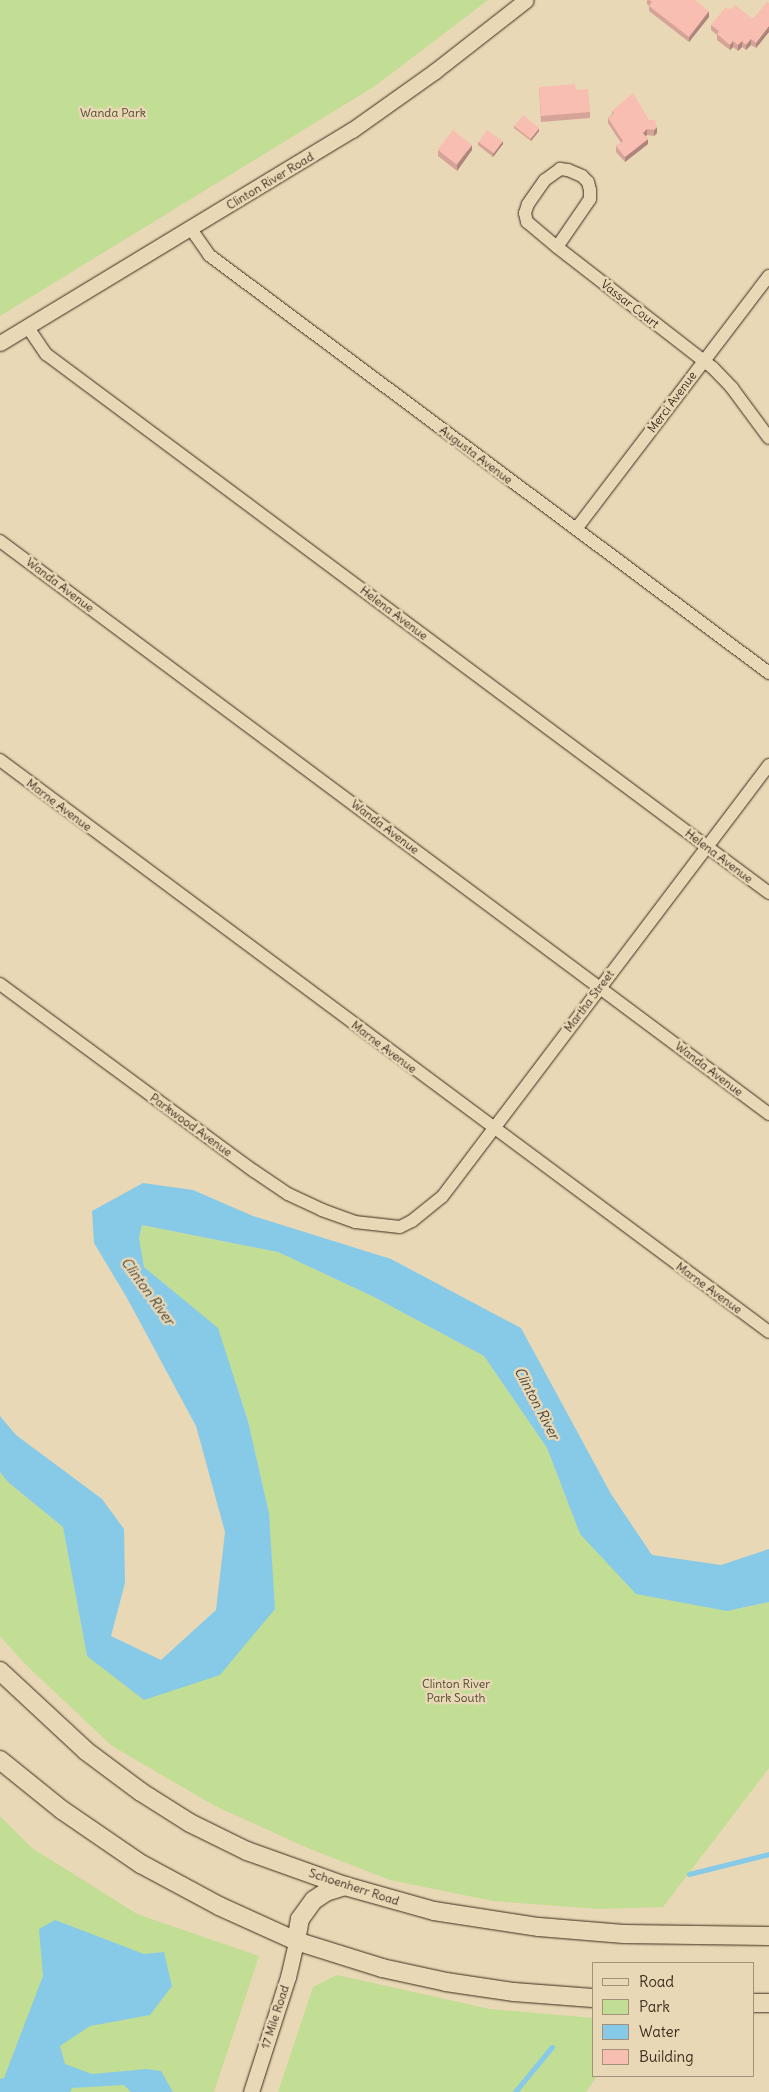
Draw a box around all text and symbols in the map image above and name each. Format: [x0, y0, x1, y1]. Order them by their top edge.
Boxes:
park label: Wanda Park [80, 106, 146, 120]
street label: Clinton River Road [224, 149, 316, 213]
street label: Vassar Court [598, 277, 662, 331]
street label: Merci Avenue [644, 369, 700, 435]
street label: Augusta Avenue [437, 423, 515, 487]
street label: Wanda Avenue [23, 555, 97, 615]
street label: Helena Avenue [357, 583, 431, 643]
street label: Marne Avenue [24, 776, 94, 834]
street label: Wanda Avenue [348, 797, 422, 857]
street label: Helena Avenue [682, 826, 756, 886]
street label: Martha Street [561, 967, 617, 1035]
street label: Marne Avenue [349, 1018, 419, 1076]
street label: Wanda Avenue [672, 1039, 746, 1099]
street label: Parkwood Avenue [147, 1090, 235, 1160]
water label: Clinton River [118, 1254, 178, 1328]
street label: Marne Avenue [673, 1259, 745, 1317]
water label: Clinton River [511, 1364, 563, 1442]
park label: Clinton River Park South [422, 1677, 490, 1705]
street label: Schoenherr Road [307, 1866, 401, 1908]
legend [592, 1962, 754, 2077]
text: Road [639, 1972, 674, 1991]
street label: 17 Mile Road [258, 1983, 292, 2051]
text: Park [639, 1997, 670, 2016]
text: Water [639, 2022, 680, 2041]
text: Building [639, 2047, 694, 2066]

